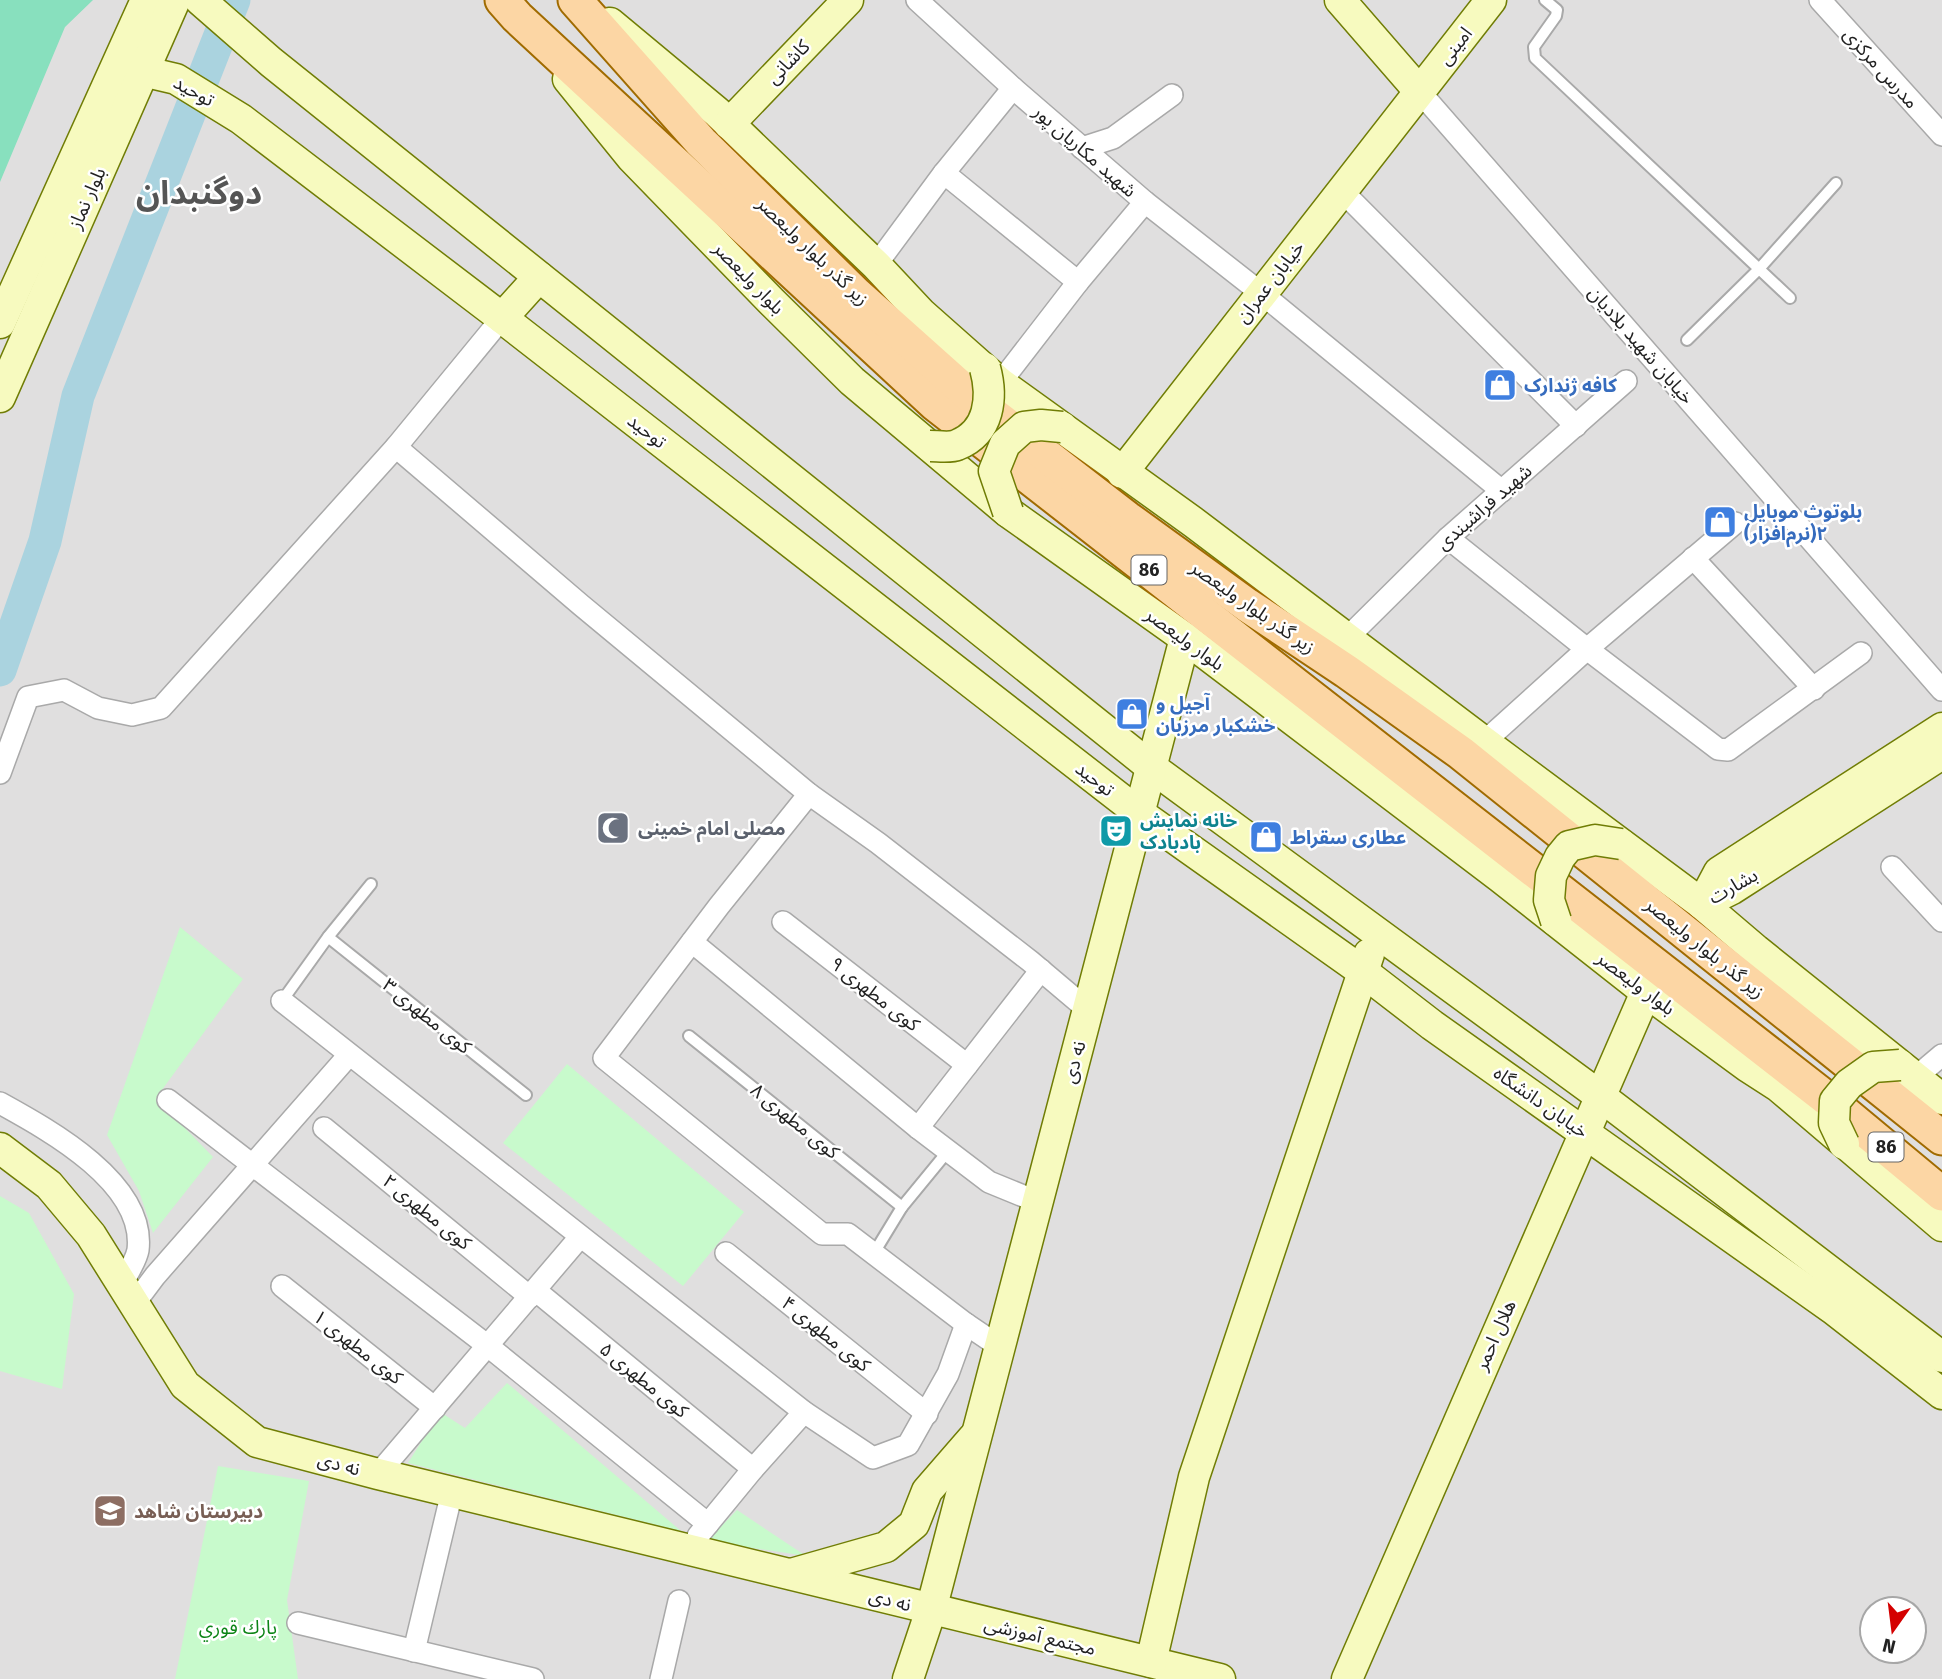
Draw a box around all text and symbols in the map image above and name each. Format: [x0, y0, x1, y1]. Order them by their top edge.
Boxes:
street label: امینی [1433, 22, 1477, 70]
street label: مدرس مرکزی [1839, 23, 1923, 113]
street label: کاشانی [761, 34, 815, 89]
street label: توحید [170, 71, 218, 111]
street label: شهید مکاریان پور [1027, 99, 1141, 203]
street label: بلوار نماز [63, 164, 111, 233]
district label: دوگنبدان [136, 173, 262, 213]
street label: زیر گذر بلوار ولیعصر [751, 191, 874, 310]
street label: بلوار ولیعصر [708, 236, 789, 319]
street label: خیابان عمران [1231, 236, 1309, 328]
street label: خیابان شهید بلادیان [1583, 281, 1699, 409]
shop icon: کافه ژندارک [1481, 366, 1519, 404]
place label: کافه ژندارک [1524, 374, 1617, 397]
street label: توحید [623, 409, 671, 453]
street label: شهید فراشبندی [1431, 459, 1537, 555]
place label: بلوتوث موبایل (نرم‌افزار)۲ [1744, 500, 1862, 548]
shop icon: بلوتوث موبایل (نرم‌افزار)۲ [1701, 503, 1739, 541]
road number: 86 [1132, 556, 1166, 584]
street label: زیر گذر بلوار ولیعصر [1186, 556, 1320, 658]
street label: بلوار ولیعصر [1141, 603, 1229, 675]
place label: آجیل و خشکبار مرزبان [1156, 692, 1276, 737]
shop icon: آجیل و خشکبار مرزبان [1113, 695, 1151, 733]
street label: توحید [1071, 757, 1119, 801]
mosque icon: مصلی امام خمینی [594, 809, 632, 847]
place label: خانه نمایش بادبادک [1140, 809, 1237, 854]
theatre icon: خانه نمایش بادبادک [1097, 812, 1135, 850]
place label: مصلی امام خمینی [638, 817, 786, 843]
shop icon: عطاری سقراط [1247, 818, 1285, 856]
place label: عطاری سقراط [1290, 826, 1406, 849]
street label: بشارت [1704, 863, 1762, 909]
street label: زیر گذر بلوار ولیعصر [1640, 892, 1769, 1003]
street label: بلوار ولیعصر [1591, 945, 1680, 1020]
street label: کوی مطهری ۹ [826, 952, 925, 1037]
street label: کوی مطهری ۳ [378, 973, 477, 1059]
street label: نه دی [1057, 1038, 1091, 1086]
street label: خیابان دانشگاه [1489, 1061, 1593, 1143]
street label: کوی مطهری ۸ [746, 1078, 845, 1164]
road number: 86 [1868, 1132, 1904, 1162]
street label: کوی مطهری ۲ [378, 1169, 477, 1255]
street label: کوی مطهری ۴ [777, 1291, 876, 1377]
street label: هلال احمر [1469, 1296, 1521, 1375]
street label: کوی مطهری ۱ [309, 1305, 408, 1390]
street label: کوی مطهری ۵ [595, 1337, 694, 1423]
street label: نه دی [315, 1447, 363, 1481]
school or university icon: دبیرستان شاهد [91, 1492, 129, 1530]
place label: دبیرستان شاهد [134, 1500, 263, 1523]
street label: نه دی [866, 1584, 914, 1616]
north arrow [1858, 1595, 1928, 1665]
street label: مجتمع آموزشی [981, 1612, 1098, 1663]
park label: پارك قوري [199, 1616, 277, 1642]
text: N [1880, 1633, 1898, 1659]

